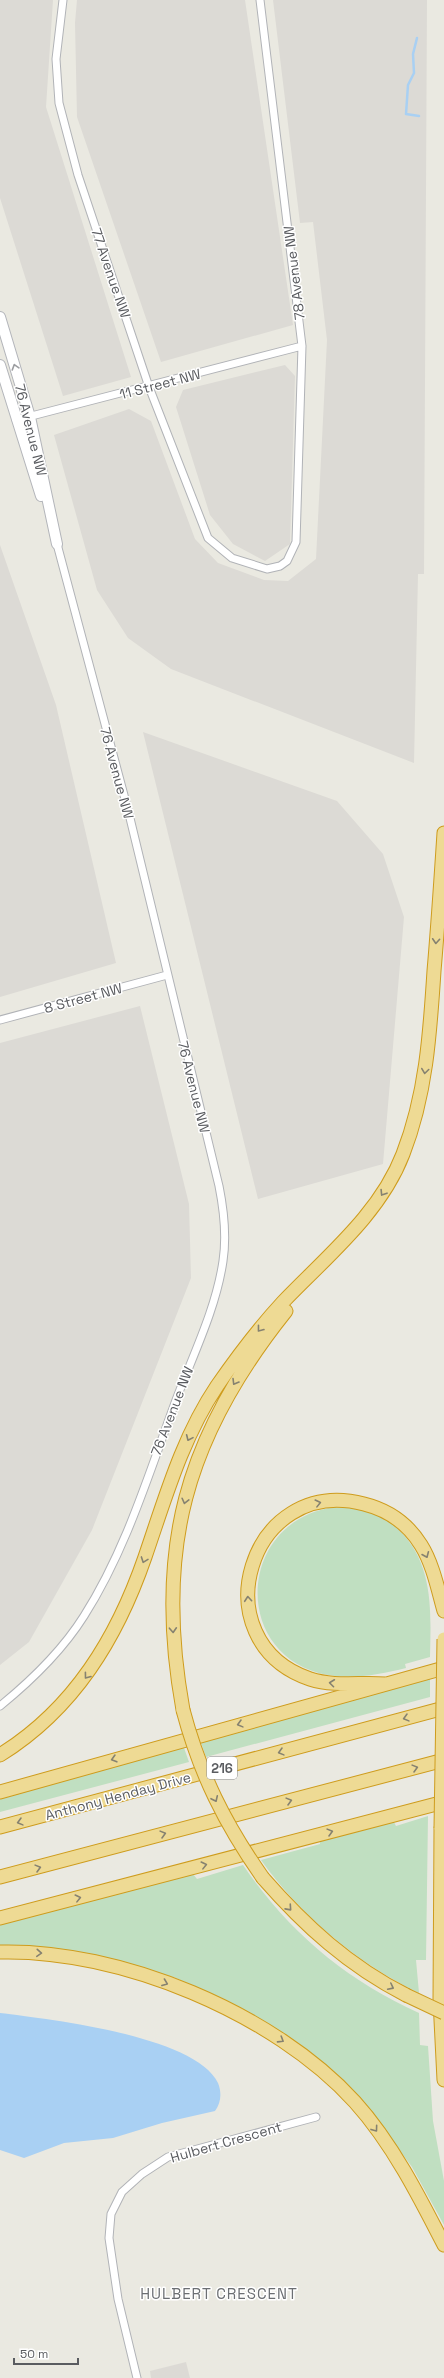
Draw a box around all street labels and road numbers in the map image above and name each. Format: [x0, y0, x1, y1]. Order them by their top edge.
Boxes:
street label: 78 Avenue NW [279, 225, 309, 321]
street label: 77 Avenue NW [87, 226, 135, 320]
street label: 11 Street NW [117, 365, 203, 403]
street label: 76 Avenue NW [11, 382, 51, 478]
street label: 76 Avenue NW [96, 725, 138, 821]
street label: 8 Street NW [42, 979, 124, 1017]
street label: 76 Avenue NW [174, 1039, 214, 1135]
street label: 76 Avenue NW [147, 1364, 197, 1458]
road number: 216 [207, 1757, 237, 1779]
street label: Anthony Henday Drive [43, 1768, 193, 1824]
street label: Hulbert Crescent [168, 2118, 284, 2166]

